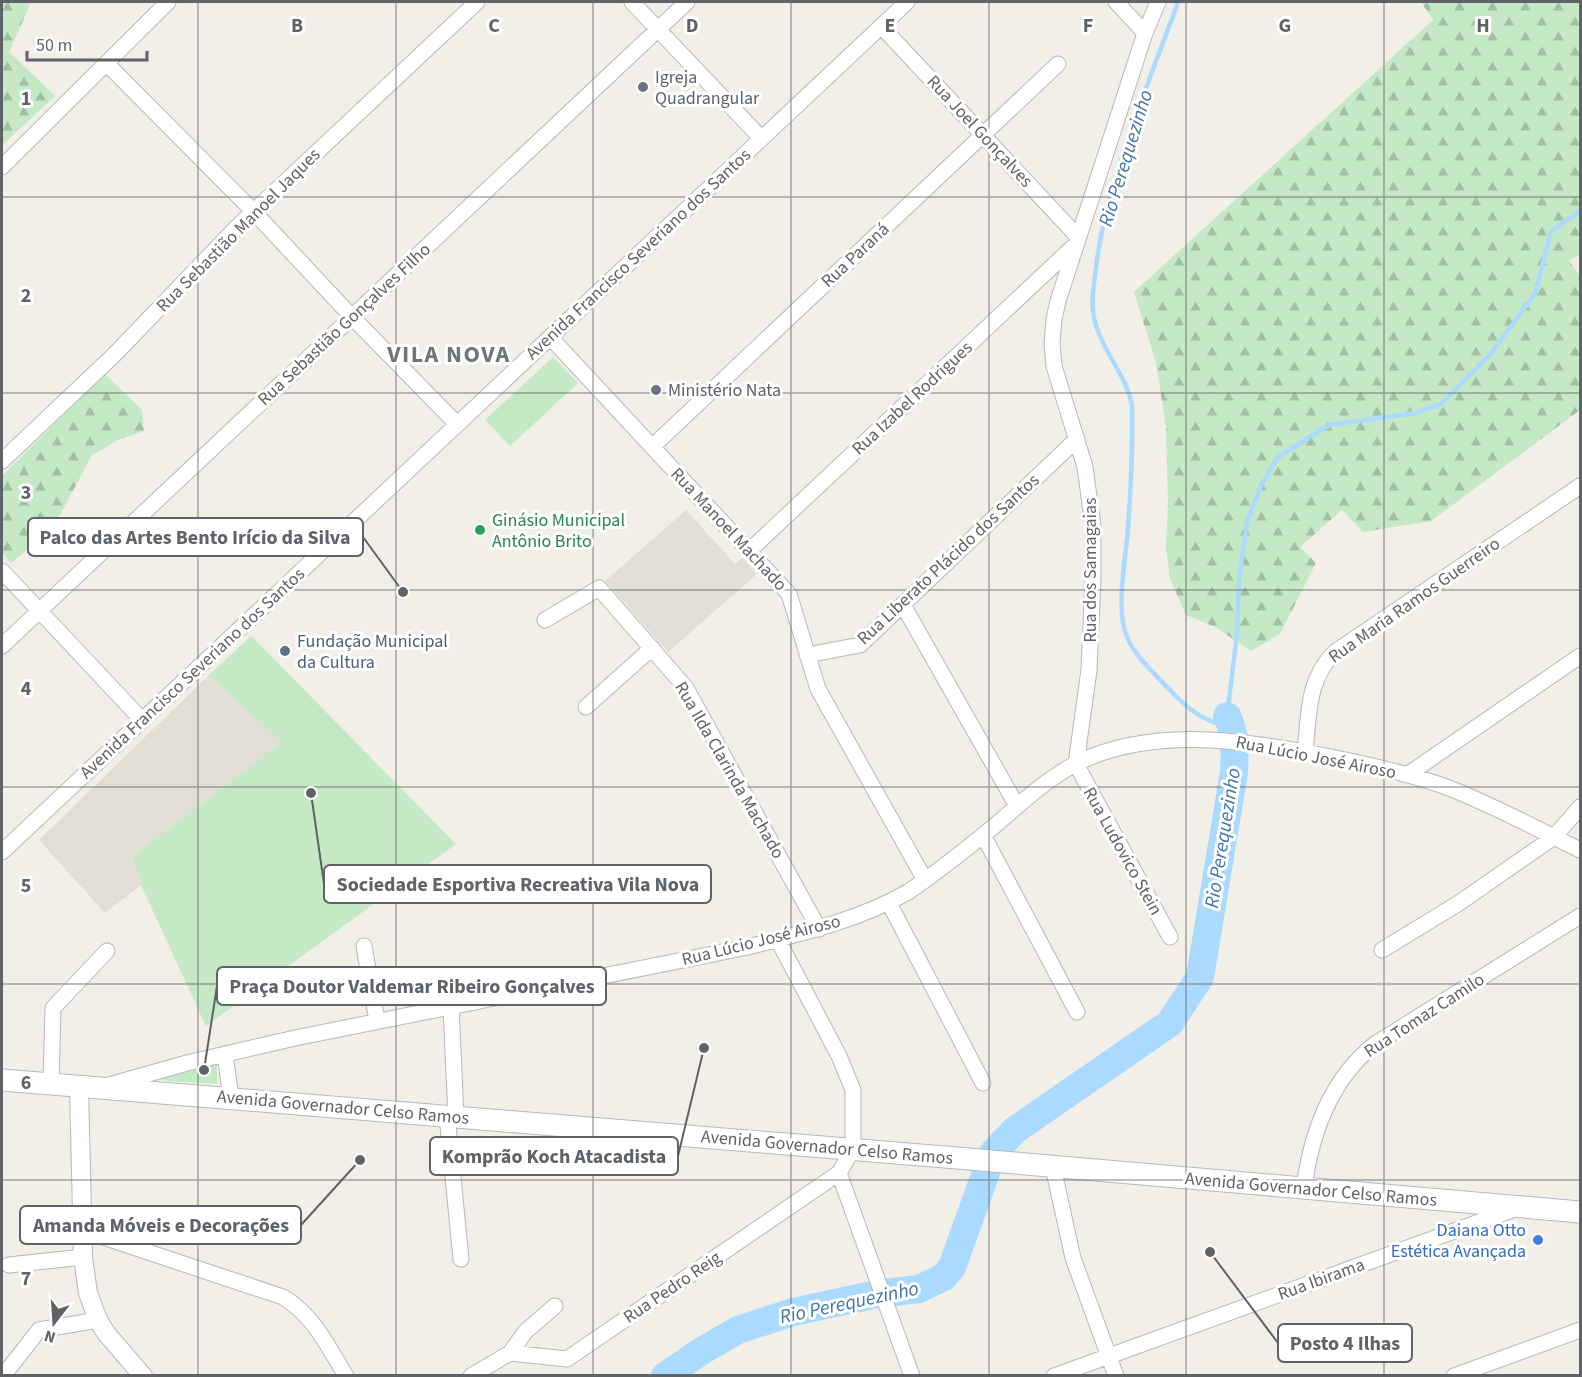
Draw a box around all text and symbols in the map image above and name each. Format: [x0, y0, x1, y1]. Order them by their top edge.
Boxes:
text: B [291, 12, 303, 40]
text: C [488, 12, 500, 40]
text: D [686, 12, 698, 40]
text: E [885, 12, 895, 40]
text: F [1083, 12, 1093, 40]
text: G [1279, 12, 1291, 40]
text: H [1476, 12, 1490, 40]
scale bar [27, 24, 147, 62]
text: 50 m [36, 33, 72, 58]
place label: Igreja Quadrangular [655, 65, 760, 111]
street label: Rua Joel Gonçalves [921, 70, 1038, 193]
marker: Igreja Quadrangular [636, 80, 650, 94]
text: 1 [21, 85, 31, 113]
water label: Rio Perequezinho [1092, 87, 1160, 230]
street label: Rua Sebastião Manoel Jaques [151, 143, 326, 318]
street label: Avenida Francisco Severiano dos Santos [520, 143, 757, 366]
street label: Rua Paraná [816, 217, 895, 293]
street label: Rua Sebastião Gonçalves Filho [252, 237, 436, 411]
text: 2 [21, 282, 31, 310]
street label: Rua Izabel Rodrigues [847, 336, 978, 461]
district label: VILA NOVA [386, 337, 511, 372]
place label: Ministério Nata [668, 378, 781, 403]
marker: Ministério Nata [649, 383, 663, 397]
street label: Rua Manoel Machado [665, 462, 793, 597]
street label: Rua Liberato Plácido dos Santos [852, 468, 1045, 651]
text: 3 [21, 479, 31, 507]
street label: Rua dos Samagaias [1078, 497, 1103, 643]
place label: Ginásio Municipal Antônio Brito [492, 508, 625, 554]
callout: Palco das Artes Bento Irício da Silva [28, 518, 363, 556]
marker: Ginásio Municipal Antônio Brito [473, 523, 487, 537]
text: Palco das Artes Bento Irício da Silva [40, 524, 350, 552]
street label: Rua Maria Ramos Guerreiro [1323, 532, 1505, 669]
street label: Avenida Francisco Severiano dos Santos [74, 562, 311, 785]
place label: Fundação Municipal da Cultura [297, 629, 448, 675]
marker: Fundação Municipal da Cultura [278, 644, 292, 658]
text: 4 [21, 675, 32, 703]
street label: Rua Ilda Clarinda Machado [669, 677, 791, 863]
street label: Rua Lúcio José Airoso [1234, 730, 1398, 785]
water label: Rio Perequezinho [1198, 766, 1248, 910]
street label: Rua Ludovico Stein [1077, 783, 1168, 920]
callout: Sociedade Esportiva Recreativa Vila Nova [324, 865, 711, 903]
text: Sociedade Esportiva Recreativa Vila Nova [337, 871, 699, 899]
text: 5 [21, 872, 31, 900]
street label: Rua Lúcio José Airoso [679, 909, 843, 972]
callout: Praça Doutor Valdemar Ribeiro Gonçalves [217, 967, 606, 1005]
street label: Rua Tomaz Camilo [1359, 967, 1489, 1064]
text: Praça Doutor Valdemar Ribeiro Gonçalves [229, 973, 595, 1001]
text: 6 [21, 1069, 31, 1097]
street label: Avenida Governador Celso Ramos [216, 1084, 470, 1131]
street label: Avenida Governador Celso Ramos [700, 1124, 954, 1171]
callout: Komprão Koch Atacadista [430, 1137, 678, 1175]
text: Komprão Koch Atacadista [442, 1143, 666, 1171]
street label: Avenida Governador Celso Ramos [1184, 1166, 1438, 1213]
callout: Amanda Móveis e Decorações [20, 1206, 301, 1244]
text: Amanda Móveis e Decorações [32, 1212, 289, 1240]
place label: Daiana Otto Estética Avançada [1391, 1218, 1526, 1264]
marker: Daiana Otto Estética Avançada [1531, 1233, 1545, 1247]
street label: Rua Pedro Reig [618, 1245, 726, 1329]
street label: Rua Ibirama [1274, 1252, 1368, 1307]
text: 7 [21, 1265, 31, 1293]
water label: Rio Perequezinho [777, 1275, 921, 1331]
north arrow [24, 1293, 84, 1353]
text: N [42, 1324, 58, 1348]
callout: Posto 4 Ilhas [1278, 1324, 1412, 1362]
text: Posto 4 Ilhas [1290, 1330, 1400, 1358]

